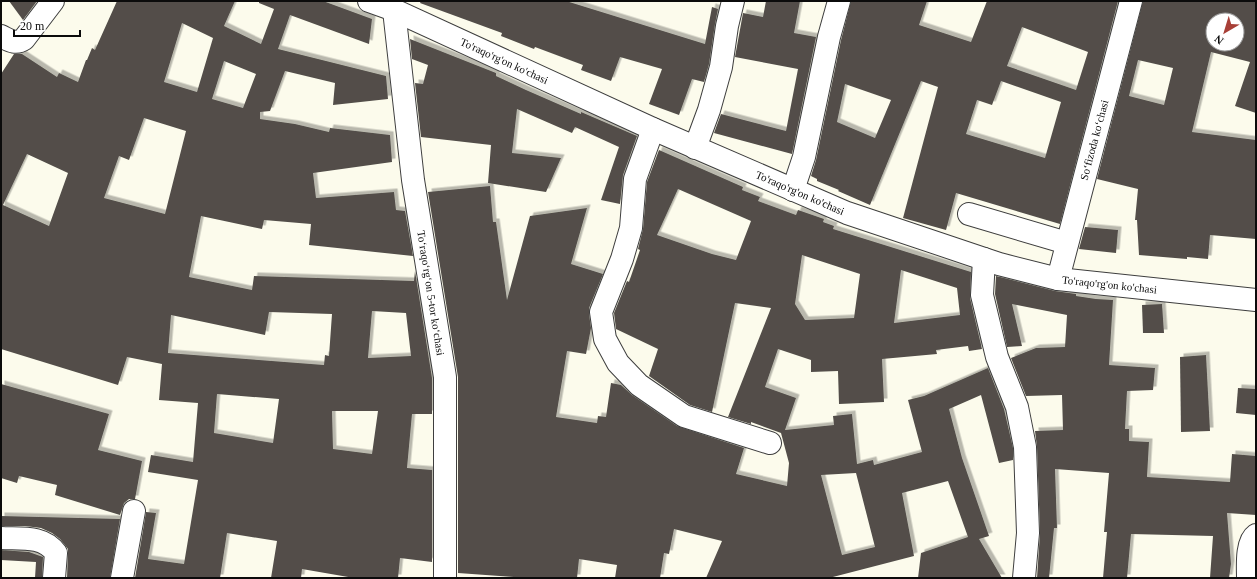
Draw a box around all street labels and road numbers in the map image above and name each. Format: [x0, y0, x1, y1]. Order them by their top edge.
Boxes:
street label: To'raqo'rg'on ko'chasi [459, 35, 550, 86]
street label: Soʻfizoda koʻchasi [1077, 98, 1111, 182]
street label: To'raqo'rg'on ko'chasi [754, 168, 846, 217]
street label: Toʻraqoʻrgʻon 5-tor koʻchasi [415, 230, 447, 356]
street label: To'raqo'rg'on ko'chasi [1061, 273, 1158, 295]

